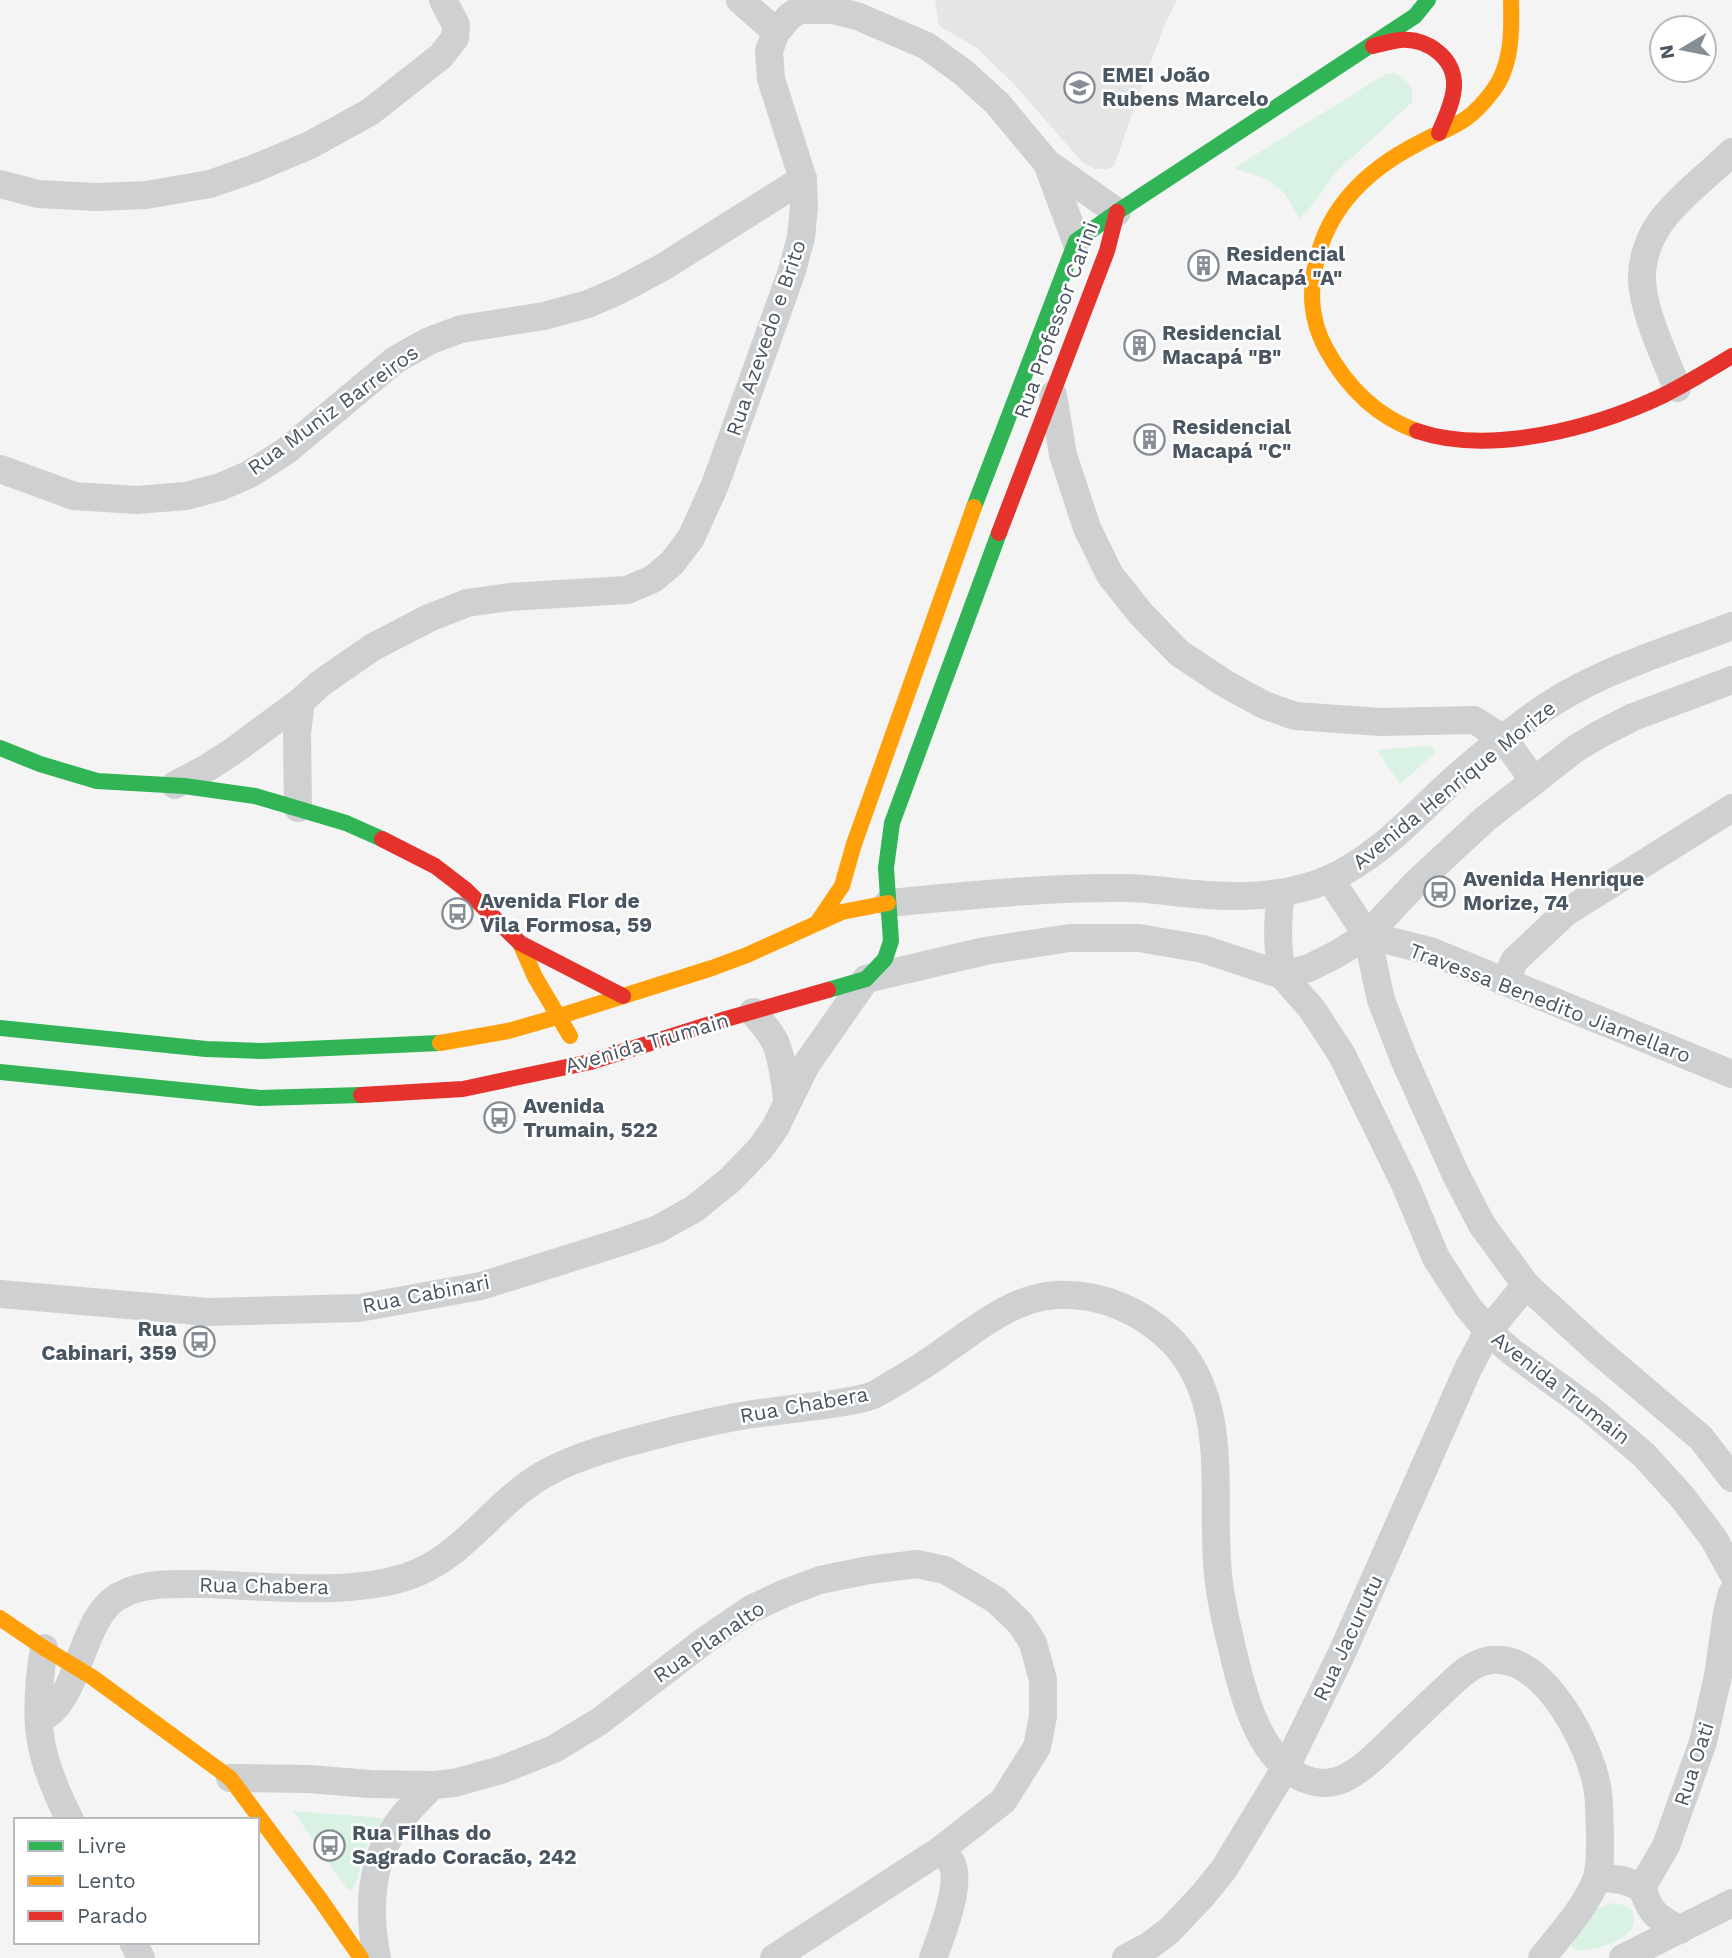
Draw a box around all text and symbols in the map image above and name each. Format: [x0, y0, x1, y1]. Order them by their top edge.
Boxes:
north arrow [1648, 14, 1718, 84]
text: N [1654, 43, 1679, 61]
place label: EMEI João Rubens Marcelo [1102, 62, 1269, 111]
school or university icon: EMEI João Rubens Marcelo [1062, 70, 1096, 104]
street label: Rua Professor Carini [1008, 218, 1103, 422]
street label: Rua Azevedo e Brito [720, 237, 811, 439]
place label: Residencial Macapá "A" [1226, 241, 1345, 290]
building icon: Residencial Macapá "A" [1186, 249, 1220, 283]
place label: Residencial Macapá "B" [1162, 320, 1281, 369]
building icon: Residencial Macapá "B" [1122, 328, 1156, 362]
street label: Rua Muniz Barreiros [242, 339, 423, 480]
place label: Residencial Macapá "C" [1172, 414, 1291, 463]
building icon: Residencial Macapá "C" [1132, 422, 1166, 456]
street label: Avenida Henrique Morize [1347, 695, 1560, 874]
place label: Avenida Henrique Morize, 74 [1463, 866, 1644, 915]
bus stop icon: Avenida Henrique Morize, 74 [1423, 874, 1457, 908]
place label: Avenida Flor de Vila Formosa, 59 [480, 888, 652, 937]
bus stop icon: Avenida Flor de Vila Formosa, 59 [440, 896, 474, 930]
street label: Travessa Benedito Jiamellaro [1406, 937, 1694, 1068]
street label: Avenida Trumain [562, 1007, 732, 1078]
place label: Avenida Trumain, 522 [523, 1093, 658, 1142]
bus stop icon: Avenida Trumain, 522 [483, 1101, 517, 1135]
street label: Rua Cabinari [360, 1269, 492, 1318]
place label: Rua Cabinari, 359 [41, 1316, 178, 1365]
bus stop icon: Rua Cabinari, 359 [183, 1324, 217, 1358]
street label: Avenida Trumain [1487, 1326, 1636, 1450]
street label: Rua Chabera [738, 1381, 870, 1428]
street label: Rua Jacurutu [1307, 1571, 1388, 1705]
street label: Rua Chabera [199, 1572, 329, 1599]
street label: Rua Planalto [648, 1595, 769, 1688]
street label: Rua Oati [1668, 1719, 1719, 1809]
legend [14, 1818, 259, 1944]
place label: Rua Filhas do Sagrado Coracão, 242 [352, 1820, 577, 1869]
bus stop icon: Rua Filhas do Sagrado Coracão, 242 [312, 1828, 346, 1862]
text: Livre [77, 1833, 126, 1858]
text: Lento [77, 1868, 136, 1893]
text: Parado [77, 1903, 148, 1928]

